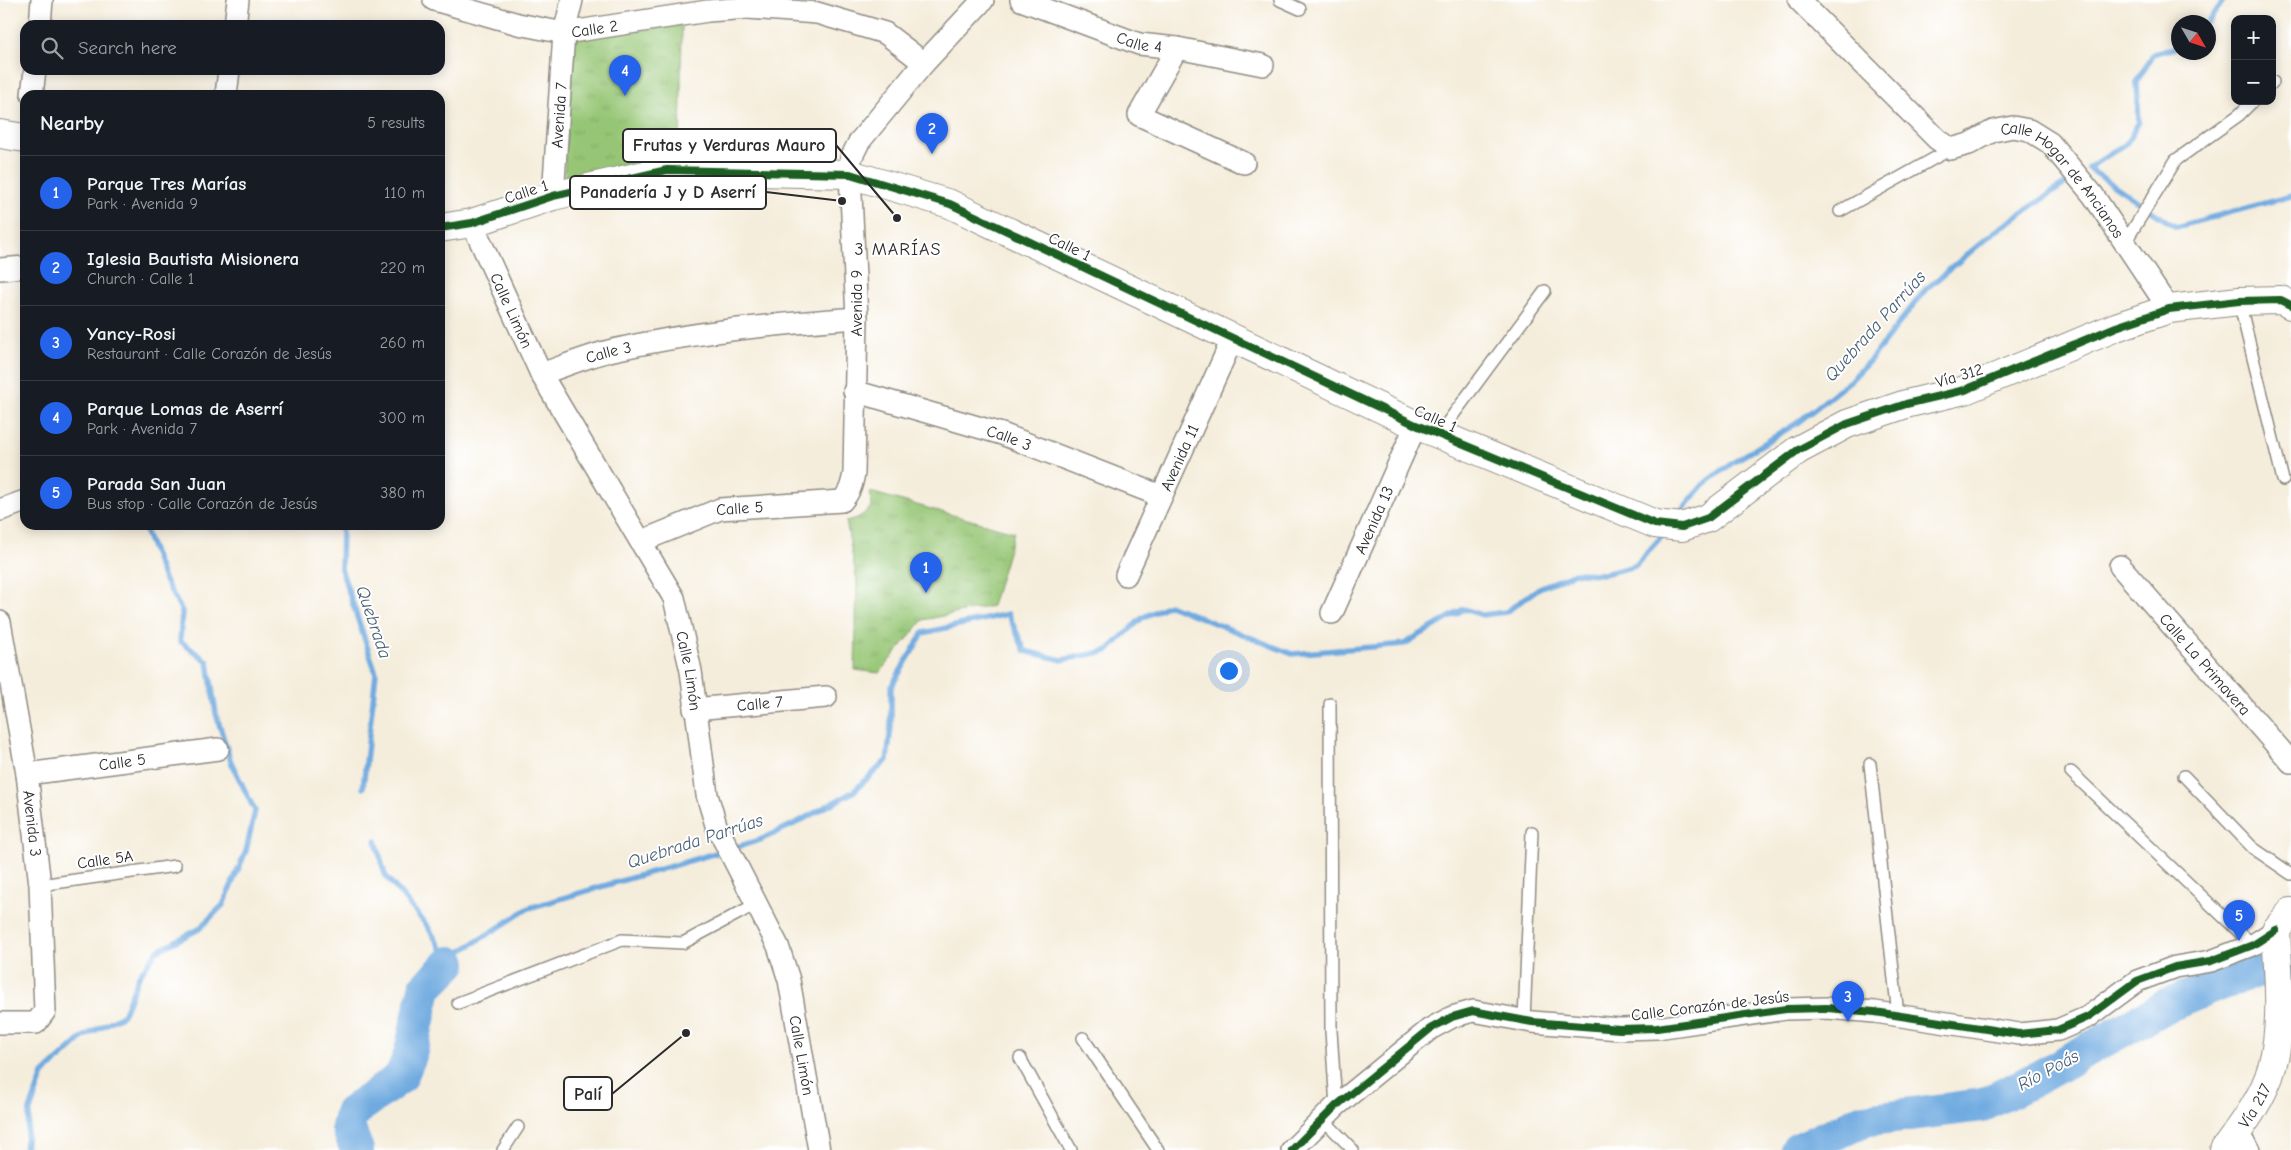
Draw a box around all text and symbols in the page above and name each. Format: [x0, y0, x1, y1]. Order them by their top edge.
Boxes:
north arrow [2171, 15, 2216, 60]
map controls [2231, 15, 2276, 105]
button: + [2231, 15, 2276, 60]
street label: Calle 2 [570, 17, 619, 42]
search box [20, 20, 445, 75]
street label: Calle 4 [1114, 28, 1163, 56]
icon: search [38, 34, 66, 62]
text: Search here [78, 37, 177, 59]
pin: 4 [609, 55, 641, 96]
button: − [2231, 60, 2276, 105]
street label: Avenida 7 [548, 81, 571, 149]
text: Nearby [40, 111, 104, 135]
pin: 2 [916, 113, 948, 154]
text: 5 results [367, 114, 425, 132]
street label: Calle Hogar de Ancianos [1999, 119, 2127, 242]
callout: Frutas y Verduras Mauro [623, 129, 836, 162]
text: Frutas y Verduras Mauro [633, 135, 825, 156]
text: Parque Tres Marías [87, 173, 246, 195]
street label: Calle 1 [502, 176, 550, 207]
callout: Panadería J y D Aserrí [570, 176, 766, 209]
text: Panadería J y D Aserrí [580, 182, 757, 203]
text: 1 [53, 184, 59, 202]
text: 110 m [384, 184, 425, 202]
text: Park · Avenida 9 [87, 195, 198, 213]
street label: Calle 1 [1045, 229, 1094, 265]
district label: 3 MARÍAS [855, 238, 941, 260]
text: Iglesia Bautista Misionera [87, 248, 299, 270]
text: 2 [52, 259, 60, 277]
text: 220 m [380, 259, 425, 277]
water label: Quebrada Parrúas [1820, 266, 1931, 386]
text: Church · Calle 1 [87, 270, 194, 288]
street label: Calle Limón [486, 270, 536, 351]
street label: Avenida 9 [848, 270, 866, 336]
text: Yancy-Rosi [87, 323, 176, 345]
text: 3 [52, 334, 60, 352]
text: 260 m [380, 334, 425, 352]
street label: Calle 3 [583, 338, 633, 367]
text: Restaurant · Calle Corazón de Jesús [87, 345, 332, 363]
street label: Vía 312 [1933, 360, 1985, 392]
text: Parque Lomas de Aserrí [87, 398, 283, 420]
street label: Calle 1 [1411, 402, 1460, 436]
text: 4 [52, 409, 60, 427]
text: 300 m [379, 409, 425, 427]
text: Park · Avenida 7 [87, 420, 197, 438]
street label: Calle 3 [984, 422, 1034, 455]
street label: Avenida 11 [1157, 422, 1203, 494]
text: Parada San Juan [87, 473, 226, 495]
street label: Avenida 13 [1351, 483, 1398, 557]
text: 5 [52, 484, 60, 502]
text: 380 m [380, 484, 425, 502]
text: Bus stop · Calle Corazón de Jesús [87, 495, 317, 513]
street label: Calle 5 [716, 498, 764, 519]
pin: 1 [910, 552, 942, 593]
water label: Quebrada [351, 583, 396, 661]
street label: Calle La Primavera [2155, 610, 2254, 719]
street label: Calle Limón [672, 629, 704, 712]
your location [1216, 658, 1242, 684]
street label: Calle 7 [736, 693, 784, 715]
street label: Calle 5 [98, 751, 147, 775]
street label: Avenida 3 [19, 789, 45, 857]
water label: Quebrada Parrúas [625, 809, 766, 873]
street label: Calle 5A [76, 847, 134, 873]
pin: 5 [2223, 900, 2255, 941]
pin: 3 [1832, 981, 1864, 1022]
street label: Calle Corazón de Jesús [1630, 987, 1790, 1025]
street label: Calle Limón [785, 1014, 817, 1097]
water label: Río Poás [2014, 1045, 2083, 1095]
callout: Palí [564, 1077, 612, 1110]
street label: Vía 217 [2235, 1081, 2275, 1132]
text: Palí [574, 1084, 602, 1105]

